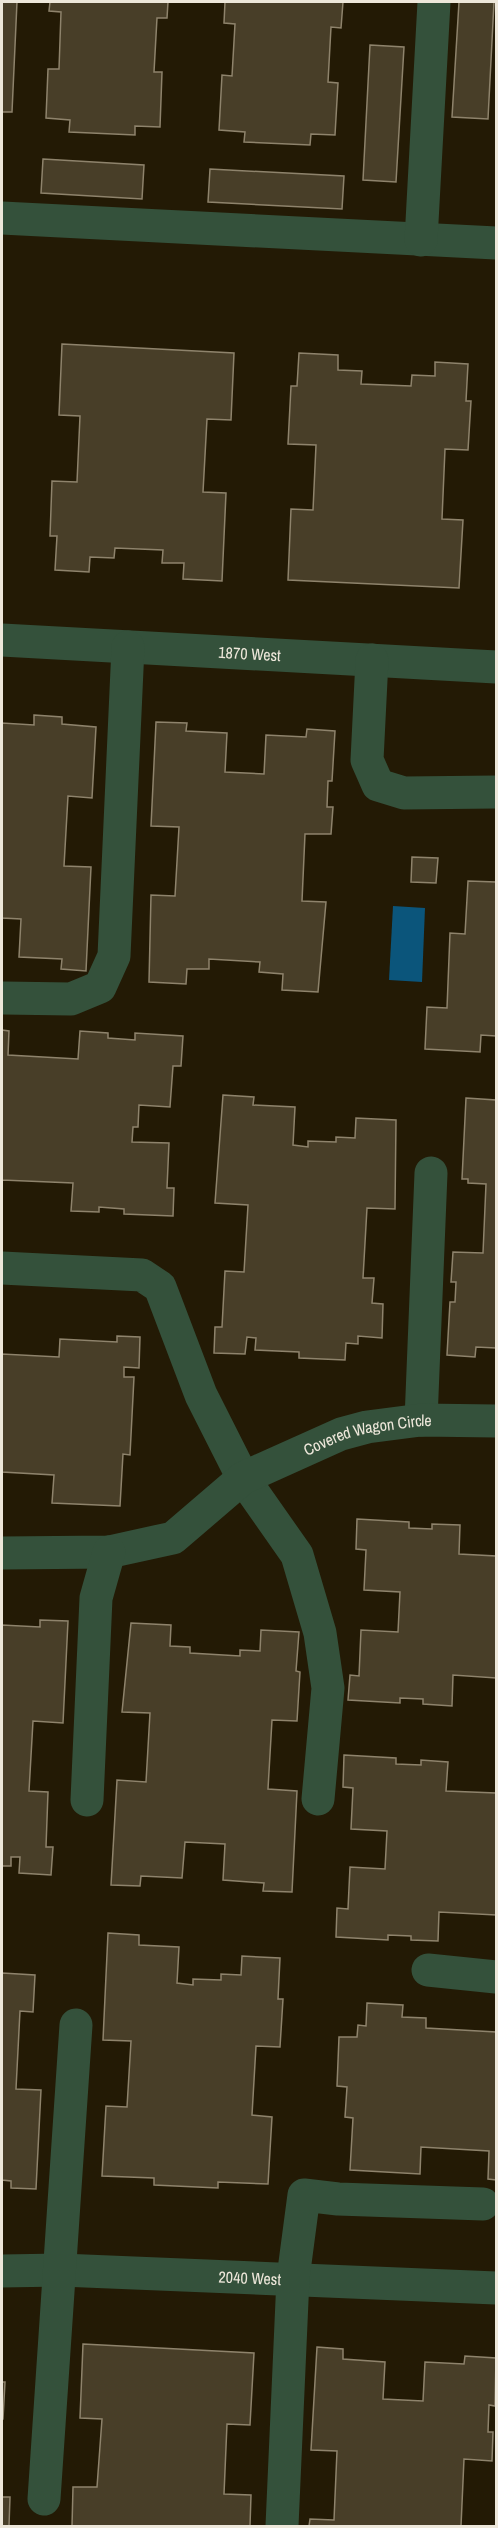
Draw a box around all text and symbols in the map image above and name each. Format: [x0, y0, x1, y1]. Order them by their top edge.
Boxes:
street label: 1870 West [218, 641, 282, 666]
street label: Covered Wagon Circle [300, 1409, 432, 1461]
street label: 2040 West [218, 2266, 282, 2290]

